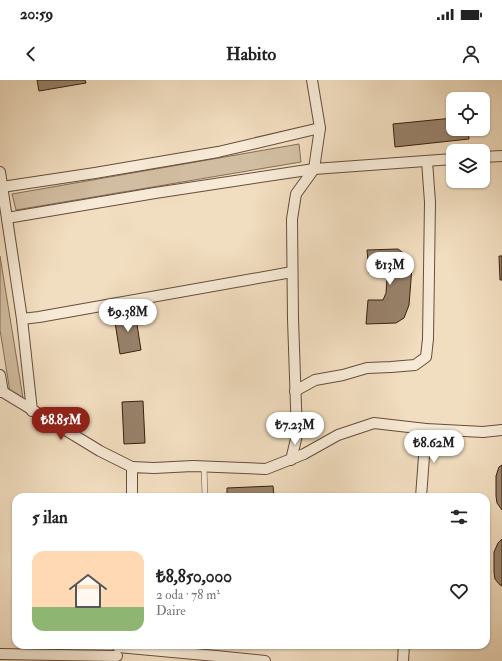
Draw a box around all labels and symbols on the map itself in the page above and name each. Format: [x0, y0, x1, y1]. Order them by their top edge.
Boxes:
pin: ₺13M [366, 252, 414, 286]
pin: ₺9.38M [95, 299, 161, 333]
pin: ₺8.85M [28, 407, 94, 441]
pin: ₺7.23M [262, 412, 328, 446]
pin: ₺8.62M [401, 430, 467, 464]

